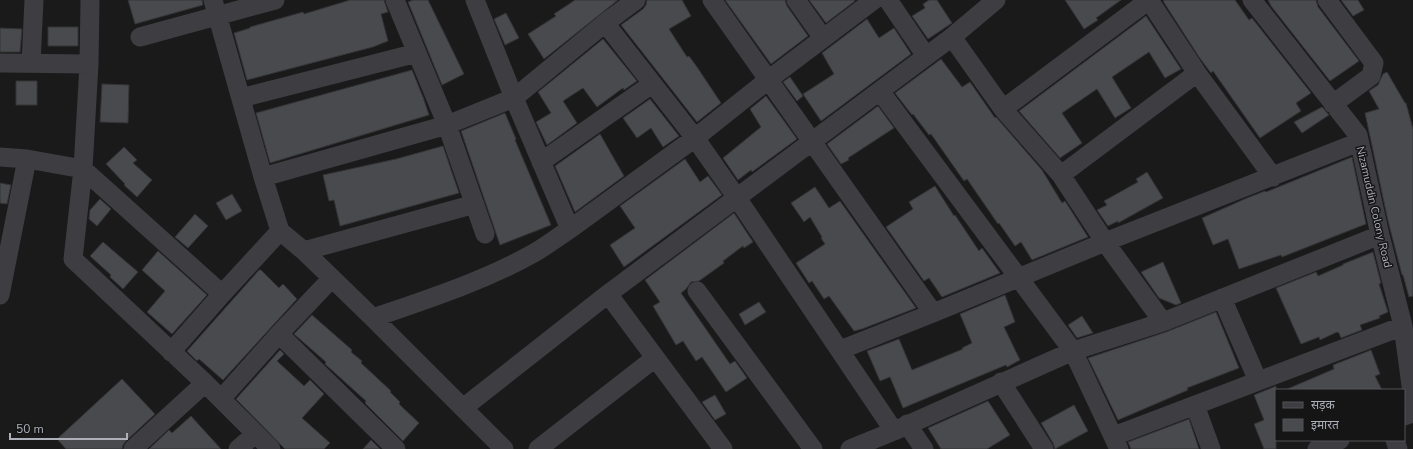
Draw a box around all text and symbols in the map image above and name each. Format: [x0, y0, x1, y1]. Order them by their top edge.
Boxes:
street label: Nizamuddin Colony Road [1353, 145, 1395, 269]
legend [1275, 389, 1405, 441]
text: सड़क [1311, 397, 1336, 413]
scale bar [10, 415, 127, 441]
text: इमारत [1311, 417, 1340, 433]
text: 50 m [16, 421, 44, 437]

